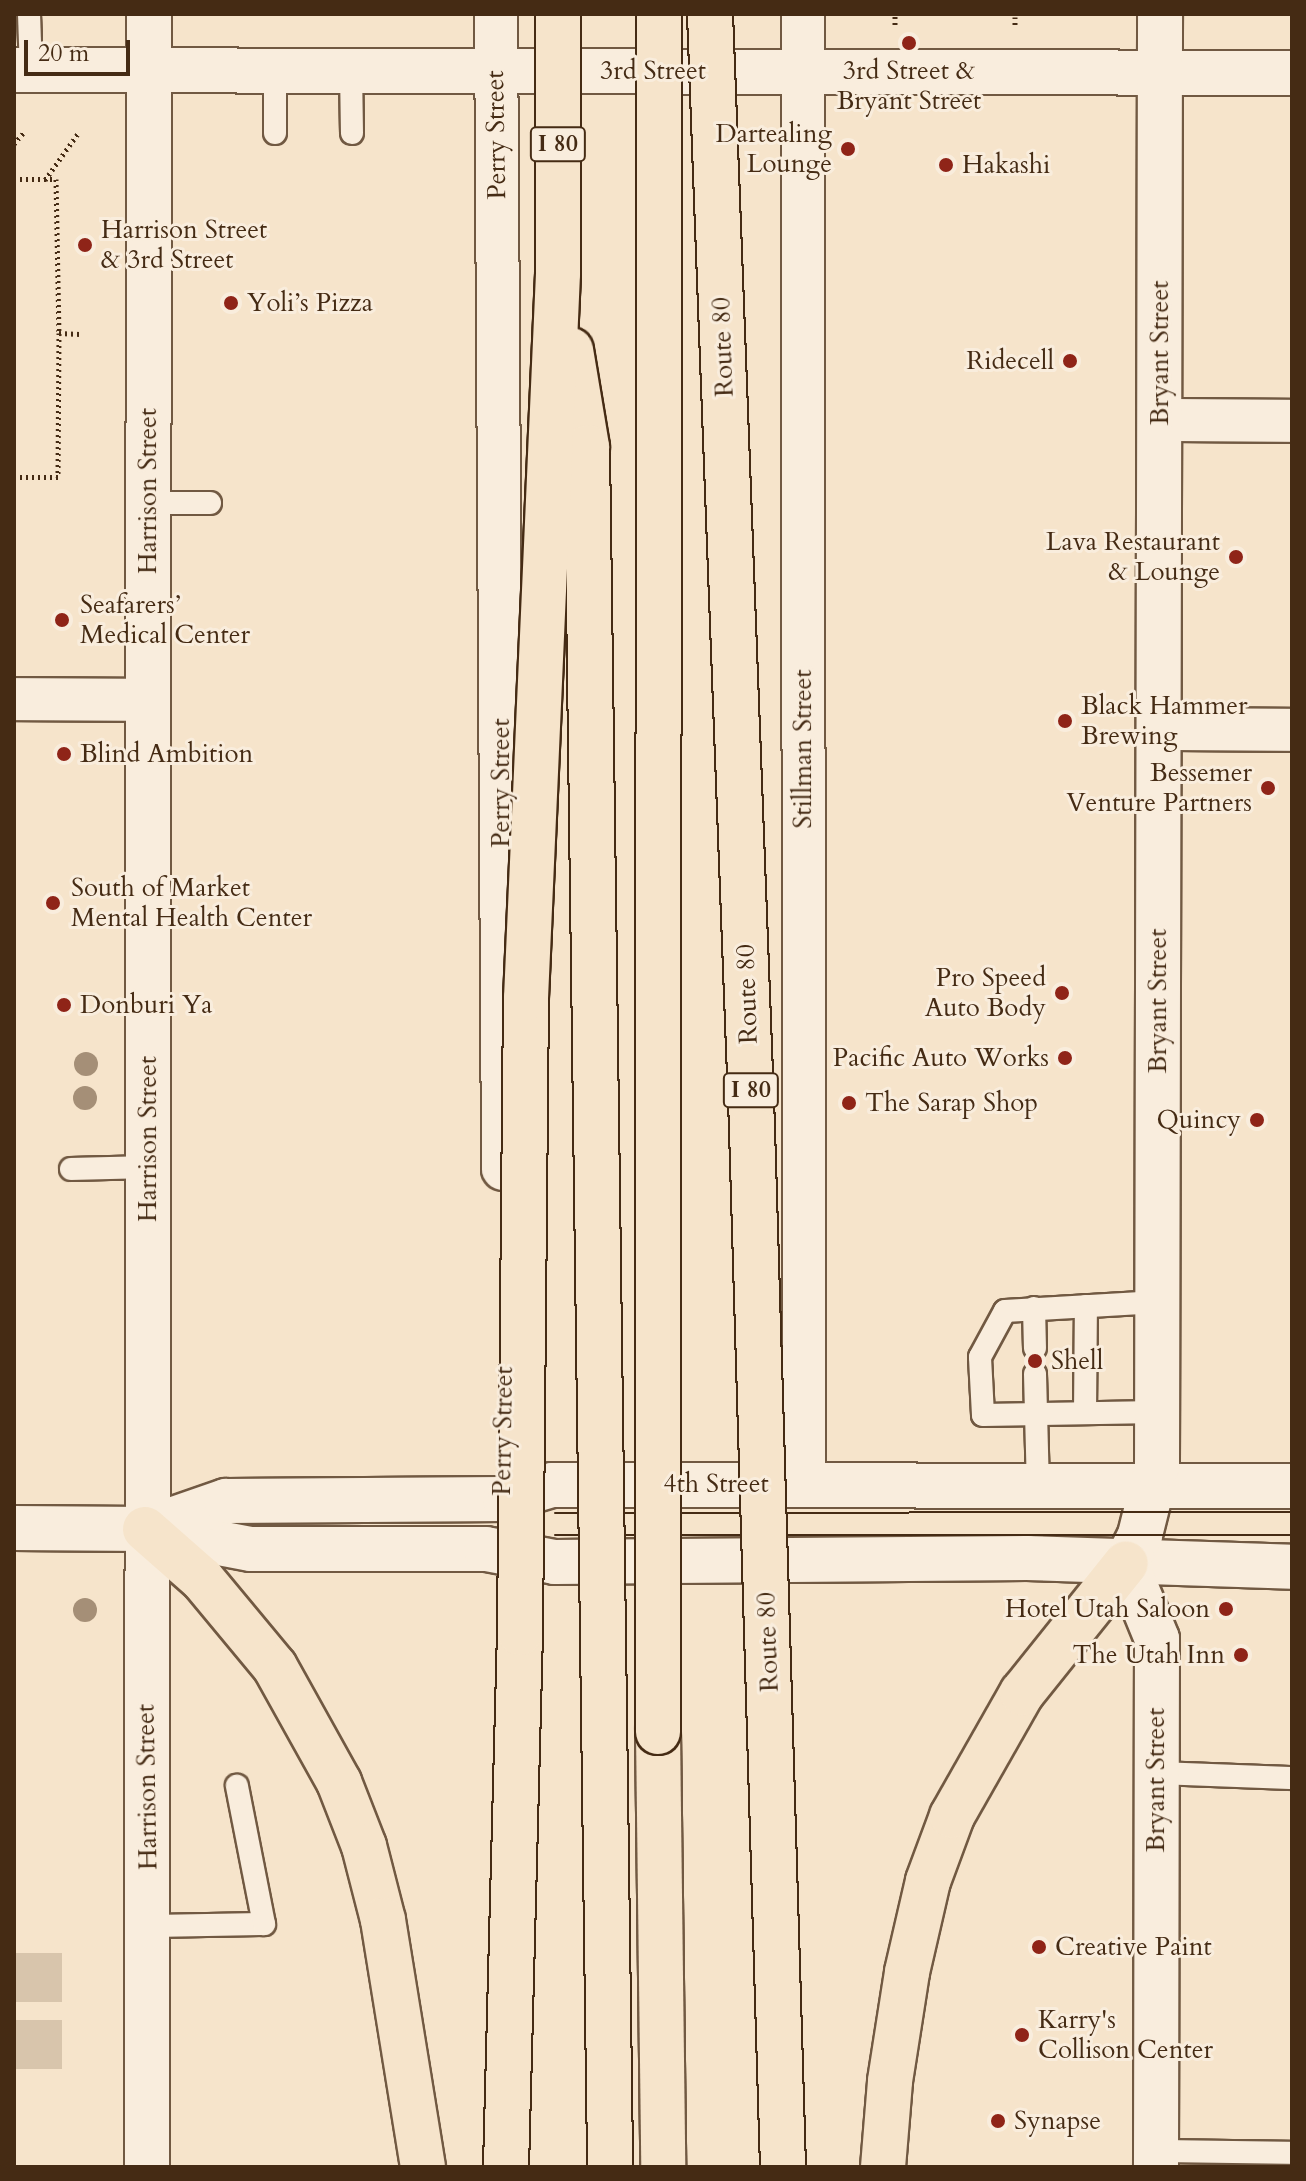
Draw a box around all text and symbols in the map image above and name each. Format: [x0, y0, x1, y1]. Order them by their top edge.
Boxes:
scale bar [28, 24, 134, 74]
marker: 3rd Street & Bryant Street [900, 34, 918, 52]
text: 20 m [38, 37, 89, 70]
street label: 3rd Street [600, 55, 706, 87]
place label: 3rd Street & Bryant Street [837, 55, 981, 116]
street label: Perry Street [479, 70, 513, 200]
place label: Dartealing Lounge [716, 118, 832, 180]
road number: I 80 [528, 124, 588, 164]
marker: Dartealing Lounge [839, 140, 857, 158]
place label: Hakashi [962, 149, 1050, 181]
marker: Hakashi [937, 156, 955, 174]
place label: Harrison Street & 3rd Street [101, 214, 267, 276]
marker: Harrison Street & 3rd Street [76, 236, 94, 254]
street label: Bryant Street [1144, 281, 1176, 425]
place label: Yoli’s Pizza [247, 287, 373, 319]
marker: Yoli’s Pizza [222, 294, 240, 312]
street label: Route 80 [706, 296, 740, 398]
place label: Ridecell [966, 345, 1054, 377]
marker: Ridecell [1061, 352, 1079, 370]
street label: Harrison Street [132, 408, 164, 574]
place label: Lava Restaurant & Lounge [1046, 526, 1220, 588]
marker: Lava Restaurant & Lounge [1227, 548, 1245, 566]
place label: Seafarers’ Medical Center [80, 589, 250, 650]
marker: Seafarers’ Medical Center [51, 609, 73, 631]
street label: Stillman Street [787, 669, 819, 829]
place label: Black Hammer Brewing [1081, 690, 1248, 752]
marker: Black Hammer Brewing [1056, 712, 1074, 730]
street label: Perry Street [485, 718, 517, 848]
place label: Blind Ambition [80, 738, 253, 770]
marker: Blind Ambition [55, 745, 73, 763]
place label: Bessemer Venture Partners [1066, 757, 1252, 818]
marker: Bessemer Venture Partners [1259, 779, 1277, 797]
place label: South of Market Mental Health Center [71, 872, 312, 934]
marker: South of Market Mental Health Center [42, 892, 64, 914]
street label: Bryant Street [1142, 929, 1174, 1073]
street label: Route 80 [730, 943, 764, 1045]
place label: Pro Speed Auto Body [925, 962, 1046, 1024]
marker: Pro Speed Auto Body [1053, 984, 1071, 1002]
place label: Donburi Ya [80, 989, 213, 1021]
marker: Donburi Ya [55, 996, 73, 1014]
place label: Pacific Auto Works [833, 1042, 1049, 1074]
marker: Pacific Auto Works [1056, 1049, 1074, 1067]
street label: Harrison Street [132, 1056, 164, 1222]
road number: I 80 [721, 1070, 781, 1110]
place label: The Sarap Shop [865, 1087, 1038, 1119]
marker: The Sarap Shop [840, 1094, 858, 1112]
place label: Quincy [1157, 1104, 1241, 1136]
marker: Quincy [1248, 1111, 1266, 1129]
place label: Shell [1051, 1345, 1103, 1377]
marker: Shell [1026, 1352, 1044, 1370]
street label: Perry Street [486, 1366, 520, 1496]
street label: 4th Street [663, 1468, 769, 1500]
street label: Route 80 [751, 1591, 785, 1693]
place label: Hotel Utah Saloon [1005, 1593, 1210, 1625]
marker: Hotel Utah Saloon [1217, 1600, 1235, 1618]
place label: The Utah Inn [1073, 1639, 1225, 1671]
marker: The Utah Inn [1232, 1646, 1250, 1664]
street label: Harrison Street [130, 1704, 164, 1870]
street label: Bryant Street [1140, 1708, 1172, 1852]
place label: Creative Paint [1055, 1931, 1212, 1963]
marker: Creative Paint [1030, 1938, 1048, 1956]
place label: Karry's Collison Center [1038, 2004, 1213, 2066]
marker: Karry's Collison Center [1013, 2026, 1031, 2044]
place label: Synapse [1014, 2105, 1101, 2137]
marker: Synapse [989, 2112, 1007, 2130]

